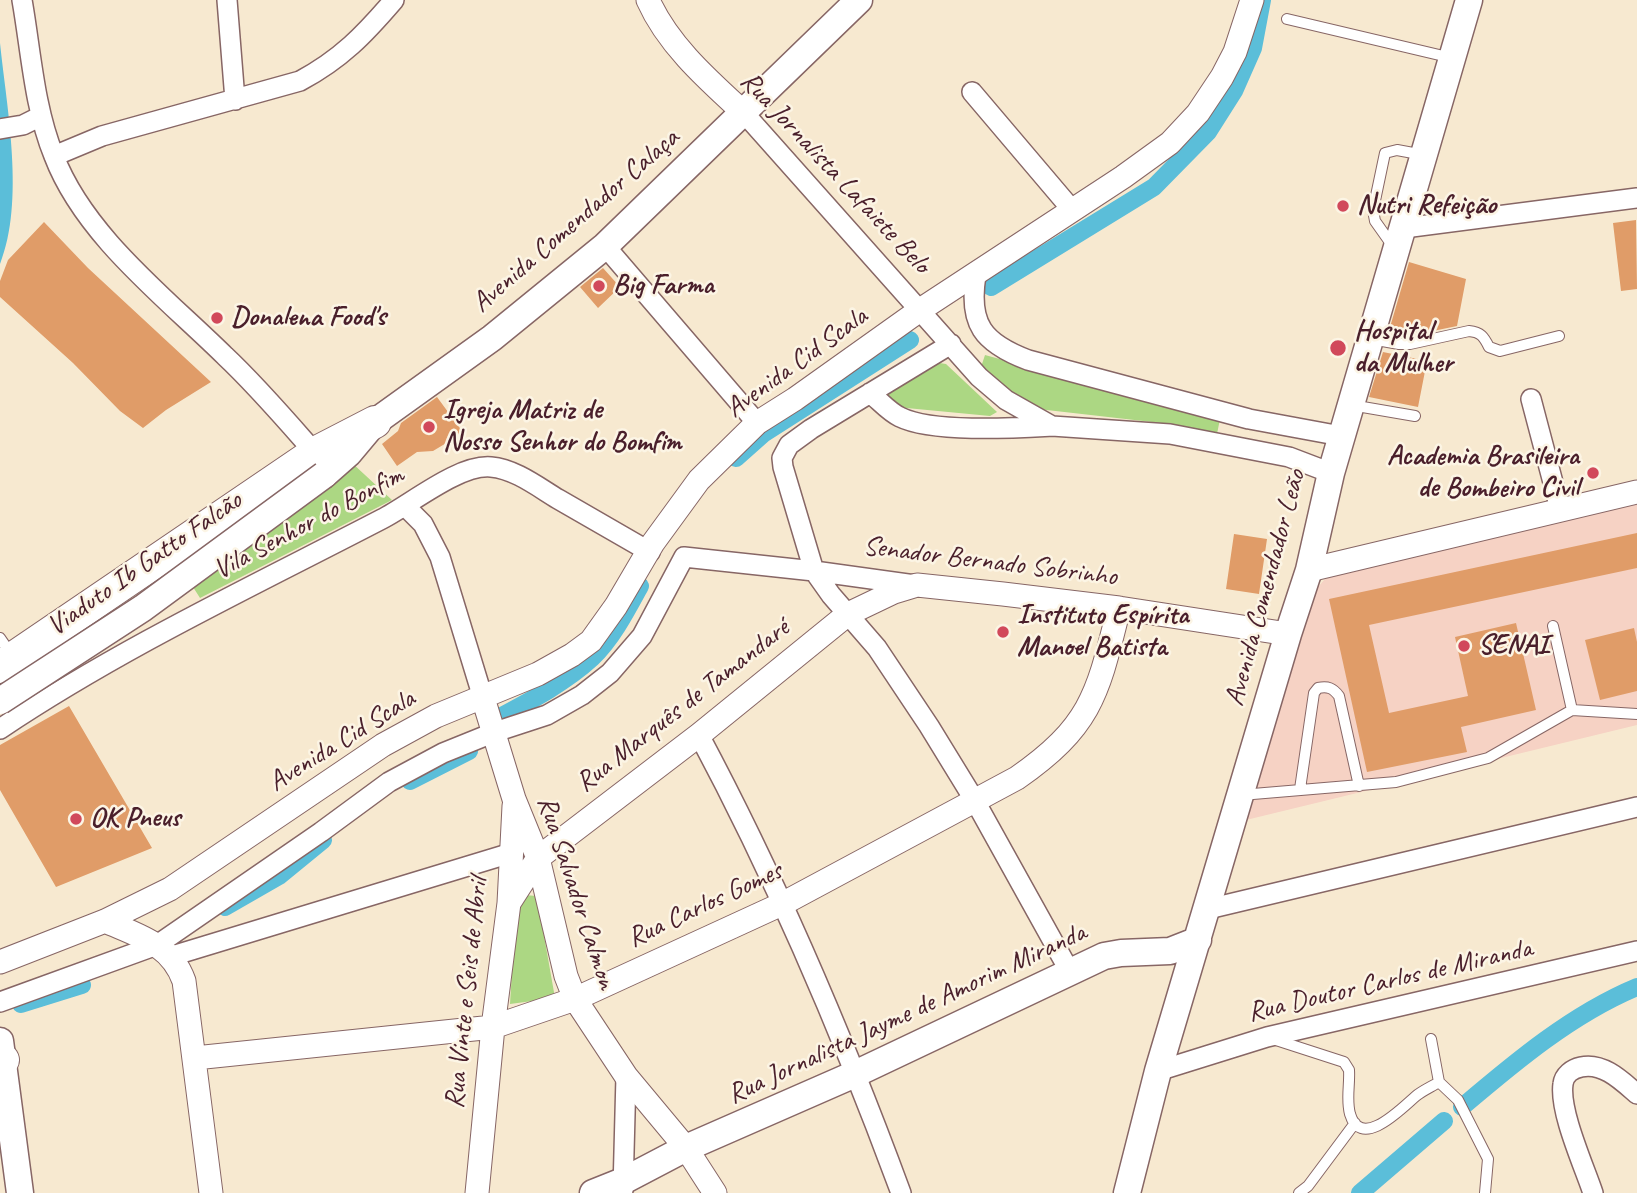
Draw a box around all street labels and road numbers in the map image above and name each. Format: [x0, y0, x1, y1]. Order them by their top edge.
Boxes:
street label: Rua Jornalista Lafaiete Belo [733, 65, 937, 281]
street label: Avenida Comendador Calaça [465, 122, 687, 320]
street label: Avenida Cid Scala [720, 300, 874, 426]
street label: Vila Senhor do Bonfim [208, 459, 410, 587]
street label: Avenida Comendador Leão [1218, 466, 1314, 710]
street label: Viaduto Ib Gatto Falcão [41, 484, 249, 644]
street label: Senador Bernado Sobrinho [861, 530, 1119, 594]
street label: Rua Marquês de Tamandaré [569, 612, 797, 800]
street label: Avenida Cid Scala [262, 683, 422, 799]
street label: Rua Salvador Calmon [529, 792, 623, 994]
street label: Rua Carlos Gomes [622, 855, 788, 955]
street label: Rua Vinte e Seis de Abril [438, 876, 496, 1110]
street label: Rua Jornalista Jayme de Amorim Miranda [722, 916, 1092, 1112]
street label: Rua Doutor Carlos de Miranda [1245, 932, 1535, 1030]

